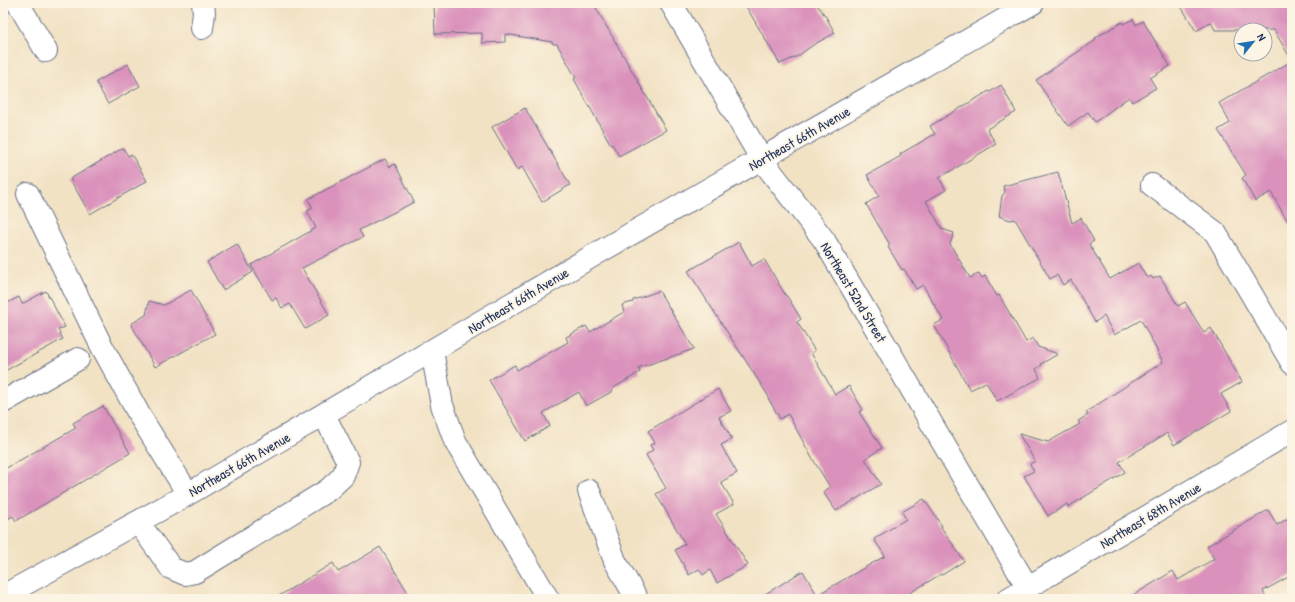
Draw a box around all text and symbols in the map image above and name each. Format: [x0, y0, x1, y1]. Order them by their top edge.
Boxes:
north arrow [1233, 22, 1273, 62]
text: N [1254, 31, 1269, 43]
street label: Northeast 66th Avenue [745, 101, 854, 175]
street label: Northeast 52nd Street [817, 238, 892, 346]
street label: Northeast 66th Avenue [464, 262, 572, 338]
street label: Northeast 66th Avenue [185, 427, 294, 501]
street label: Northeast 68th Avenue [1096, 477, 1204, 553]

